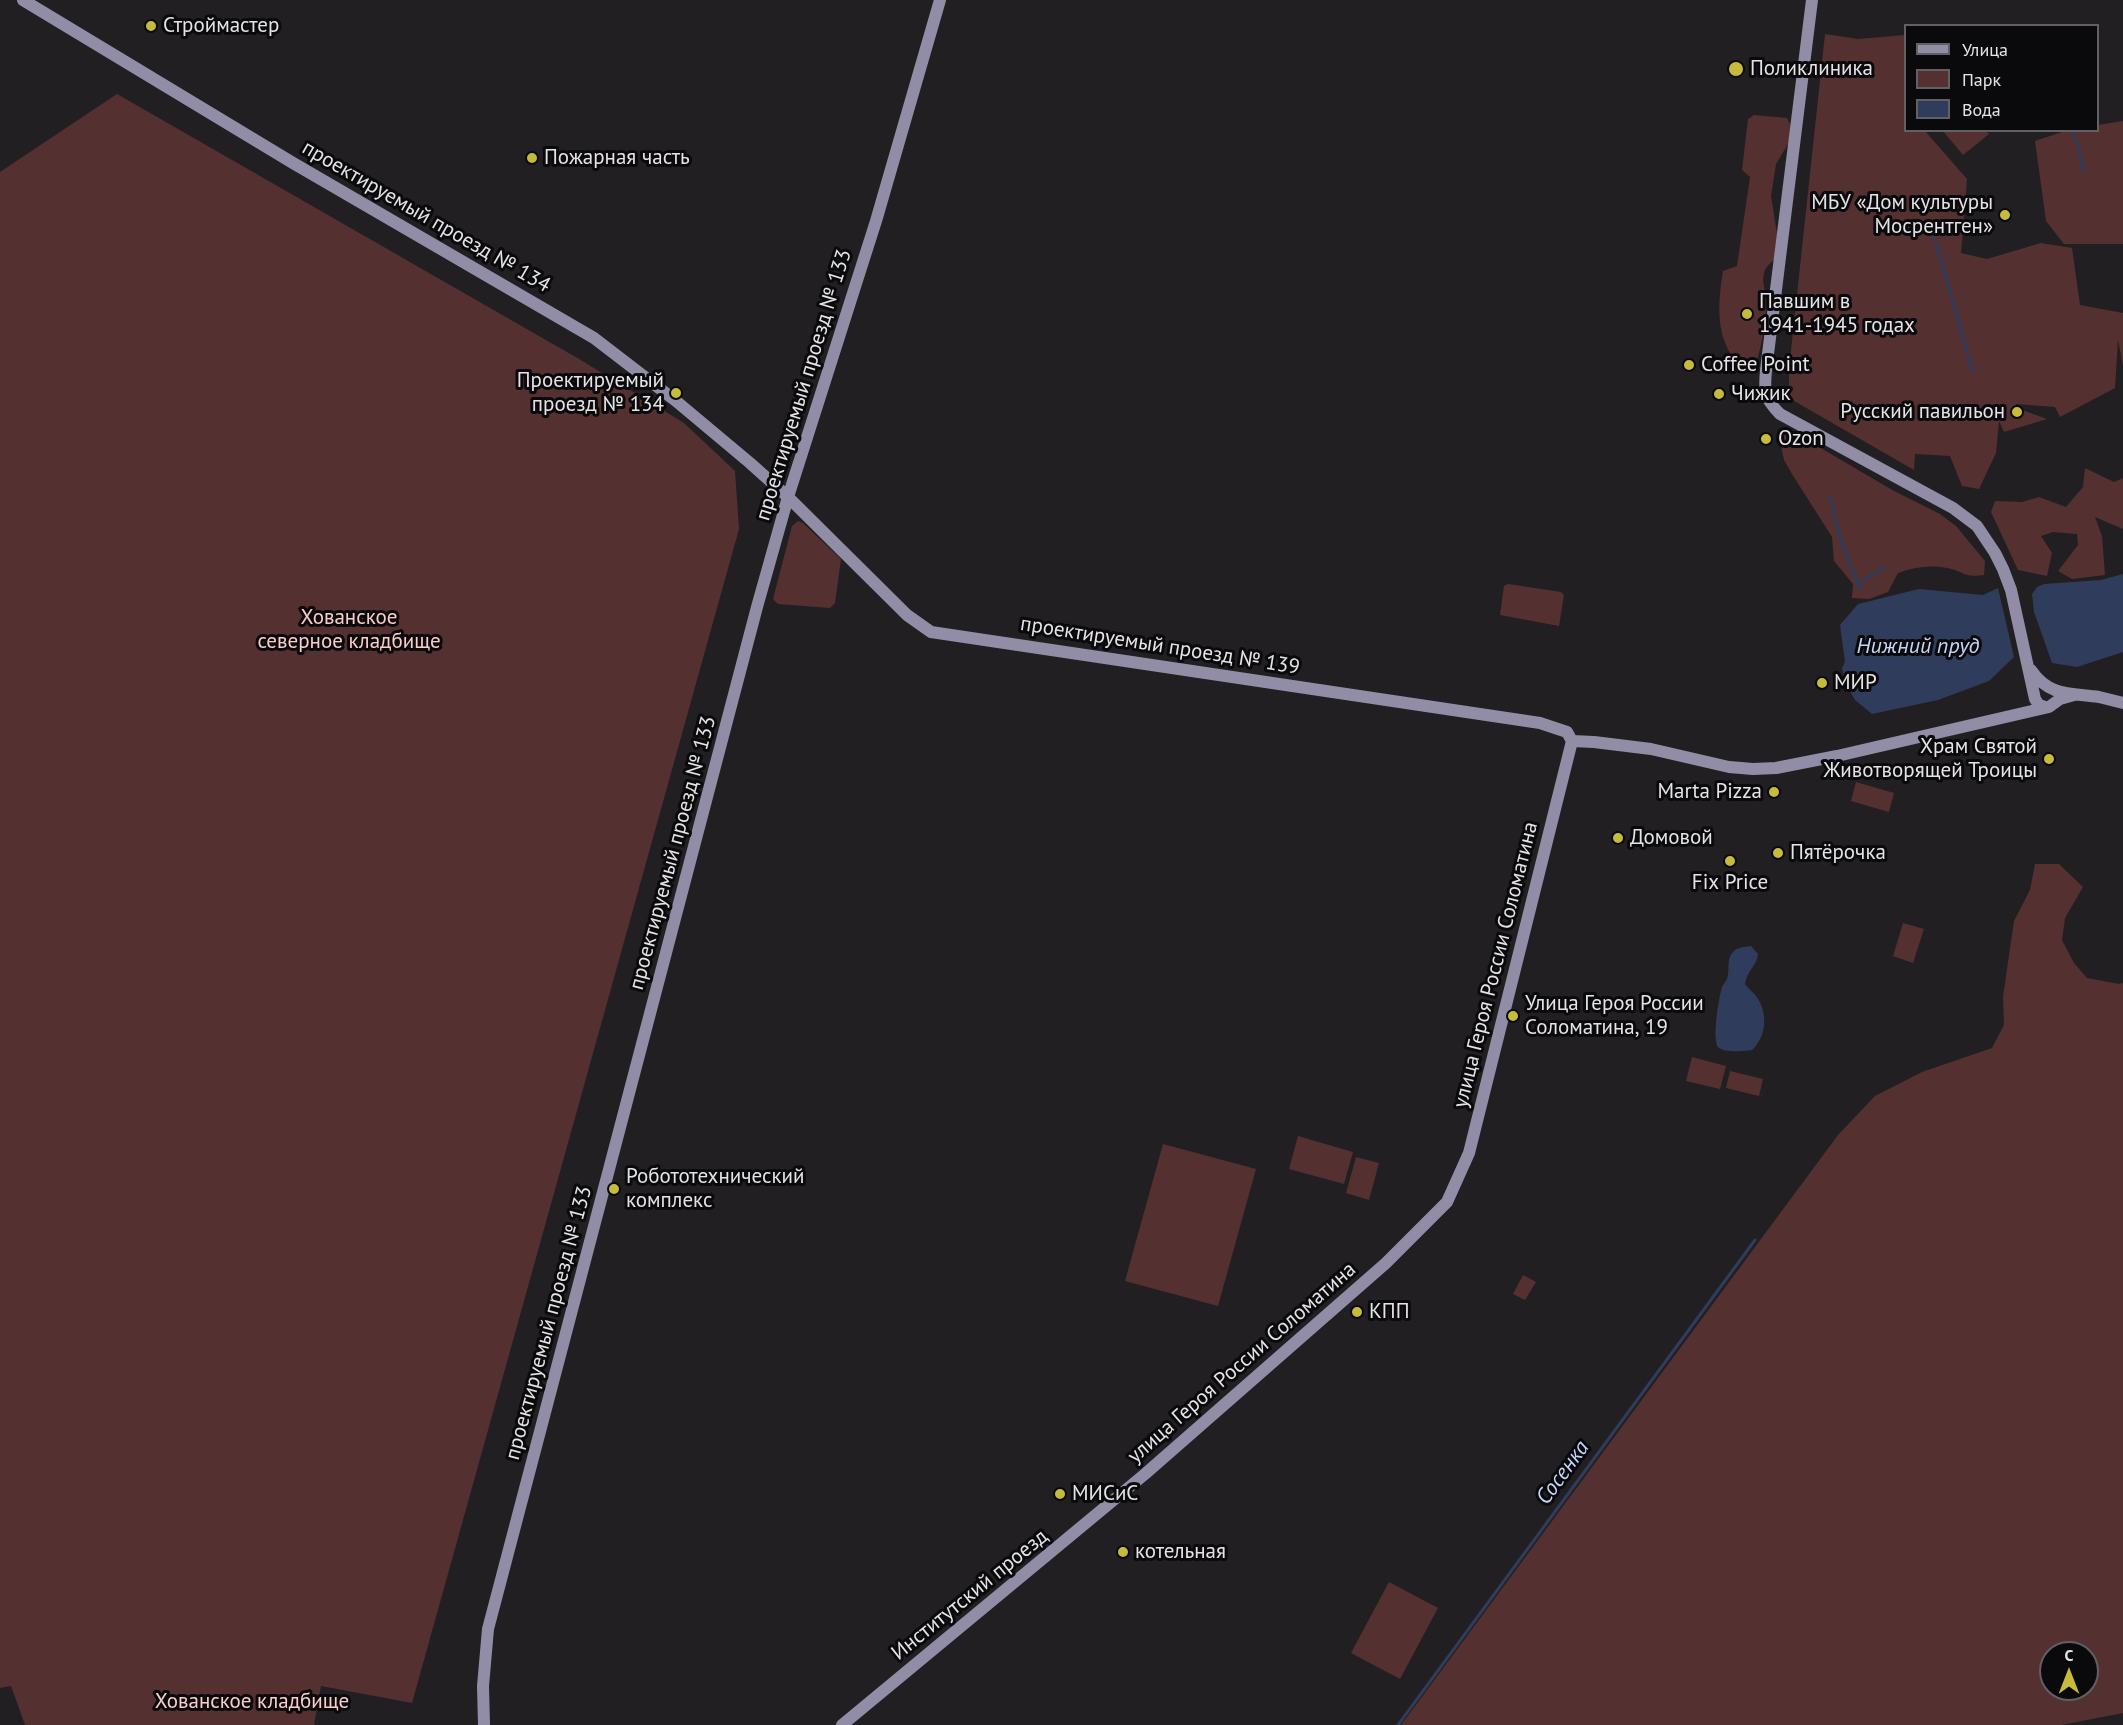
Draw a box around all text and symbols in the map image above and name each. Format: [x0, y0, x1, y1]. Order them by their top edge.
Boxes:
place label: Строймастер [163, 13, 279, 39]
marker: Строймастер [144, 19, 158, 33]
legend [1904, 24, 2099, 132]
text: Улица [1962, 38, 2008, 61]
place label: Поликлиника [1750, 56, 1873, 82]
marker: Поликлиника [1727, 60, 1745, 78]
text: Парк [1962, 68, 2001, 91]
text: Вода [1962, 98, 2001, 121]
street label: проектируемый проезд № 134 [297, 135, 555, 299]
place label: Пожарная часть [544, 145, 690, 171]
marker: Пожарная часть [525, 151, 539, 165]
place label: МБУ «Дом культуры Мосрентген» [1811, 190, 1993, 240]
marker: МБУ «Дом культуры Мосрентген» [1998, 208, 2012, 222]
street label: проектируемый проезд № 133 [751, 246, 857, 524]
place label: Павшим в 1941-1945 годах [1759, 289, 1915, 339]
marker: Павшим в 1941-1945 годах [1740, 307, 1754, 321]
place label: Coffee Point [1701, 352, 1810, 378]
marker: Coffee Point [1682, 358, 1696, 372]
place label: Проектируемый проезд № 134 [517, 368, 664, 418]
place label: Чижик [1731, 381, 1791, 407]
marker: Проектируемый проезд № 134 [669, 386, 683, 400]
marker: Чижик [1712, 387, 1726, 401]
place label: Русский павильон [1840, 399, 2005, 425]
marker: Русский павильон [2010, 405, 2024, 419]
place label: Ozon [1778, 426, 1824, 452]
marker: Ozon [1759, 432, 1773, 446]
park label: Хованское северное кладбище [257, 605, 441, 655]
street label: проектируемый проезд № 139 [1019, 611, 1301, 681]
water label: Нижний пруд [1856, 634, 1980, 660]
place label: МИР [1834, 670, 1877, 696]
marker: МИР [1815, 676, 1829, 690]
street label: проектируемый проезд № 133 [624, 713, 722, 993]
place label: Храм Святой Животворящей Троицы [1823, 734, 2037, 784]
marker: Храм Святой Животворящей Троицы [2042, 752, 2056, 766]
place label: Marta Pizza [1658, 779, 1762, 805]
marker: Marta Pizza [1767, 785, 1781, 799]
street label: улица Героя России Соломатина [1448, 819, 1544, 1111]
place label: Домовой [1630, 825, 1713, 851]
marker: Домовой [1611, 831, 1625, 845]
place label: Пятёрочка [1790, 840, 1886, 866]
marker: Пятёрочка [1771, 846, 1785, 860]
marker: Fix Price [1723, 854, 1737, 868]
place label: Fix Price [1692, 870, 1768, 896]
place label: Улица Героя России Соломатина, 19 [1525, 991, 1704, 1041]
marker: Улица Героя России Соломатина, 19 [1506, 1009, 1520, 1023]
place label: Робототехнический комплекс [626, 1164, 804, 1214]
marker: Робототехнический комплекс [607, 1182, 621, 1196]
street label: проектируемый проезд № 133 [500, 1183, 598, 1463]
street label: улица Героя России Соломатина [1123, 1257, 1361, 1469]
place label: КПП [1369, 1299, 1409, 1325]
marker: КПП [1350, 1305, 1364, 1319]
water label: Сосенка [1531, 1436, 1595, 1510]
place label: МИСиС [1072, 1481, 1138, 1507]
marker: МИСиС [1053, 1487, 1067, 1501]
street label: Институтский проезд [887, 1524, 1053, 1666]
place label: котельная [1135, 1539, 1226, 1565]
marker: котельная [1116, 1545, 1130, 1559]
north arrow [2039, 1641, 2099, 1701]
text: С [2065, 1645, 2073, 1665]
park label: Хованское кладбище [155, 1689, 349, 1715]

